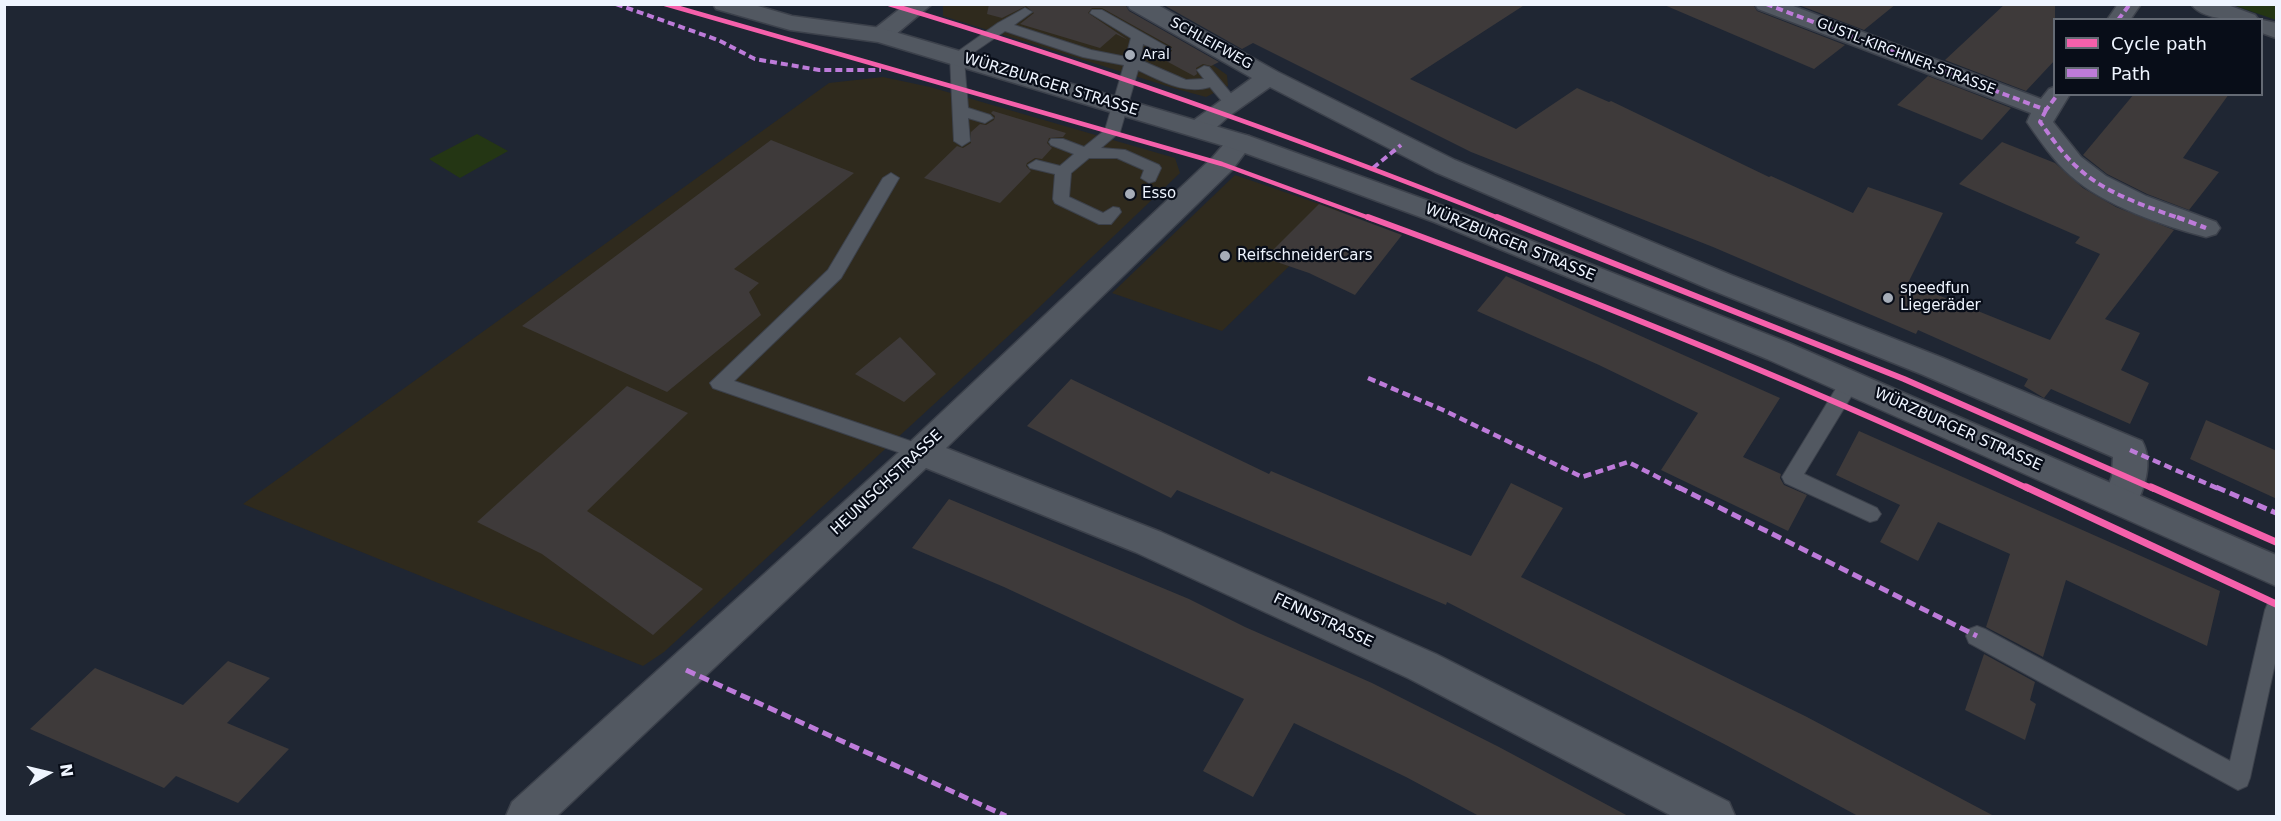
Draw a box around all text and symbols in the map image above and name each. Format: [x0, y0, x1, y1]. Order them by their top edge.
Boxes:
street label: SCHLEIFWEG [1167, 14, 1255, 74]
street label: GUSTL-KIRCHNER-STRASSE [1814, 15, 1998, 99]
legend [2053, 18, 2263, 96]
text: Cycle path [2111, 33, 2207, 54]
place label: Aral [1142, 47, 1170, 63]
marker: Aral [1123, 48, 1137, 62]
street label: WÜRZBURGER STRASSE [961, 50, 1141, 120]
text: Path [2111, 63, 2151, 84]
place label: Esso [1142, 185, 1176, 203]
marker: Esso [1123, 187, 1137, 201]
street label: WÜRZBURGER STRASSE [1422, 201, 1598, 285]
place label: ReifschneiderCars [1237, 247, 1372, 265]
marker: ReifschneiderCars [1218, 249, 1232, 263]
place label: speedfun Liegeräder [1900, 280, 1981, 315]
marker: speedfun Liegeräder [1881, 291, 1895, 305]
street label: WÜRZBURGER STRASSE [1871, 385, 2045, 475]
street label: HEUNISCHSTRASSE [827, 427, 947, 539]
street label: FENNSTRASSE [1270, 590, 1376, 652]
north arrow [18, 743, 78, 803]
text: N [56, 762, 77, 778]

